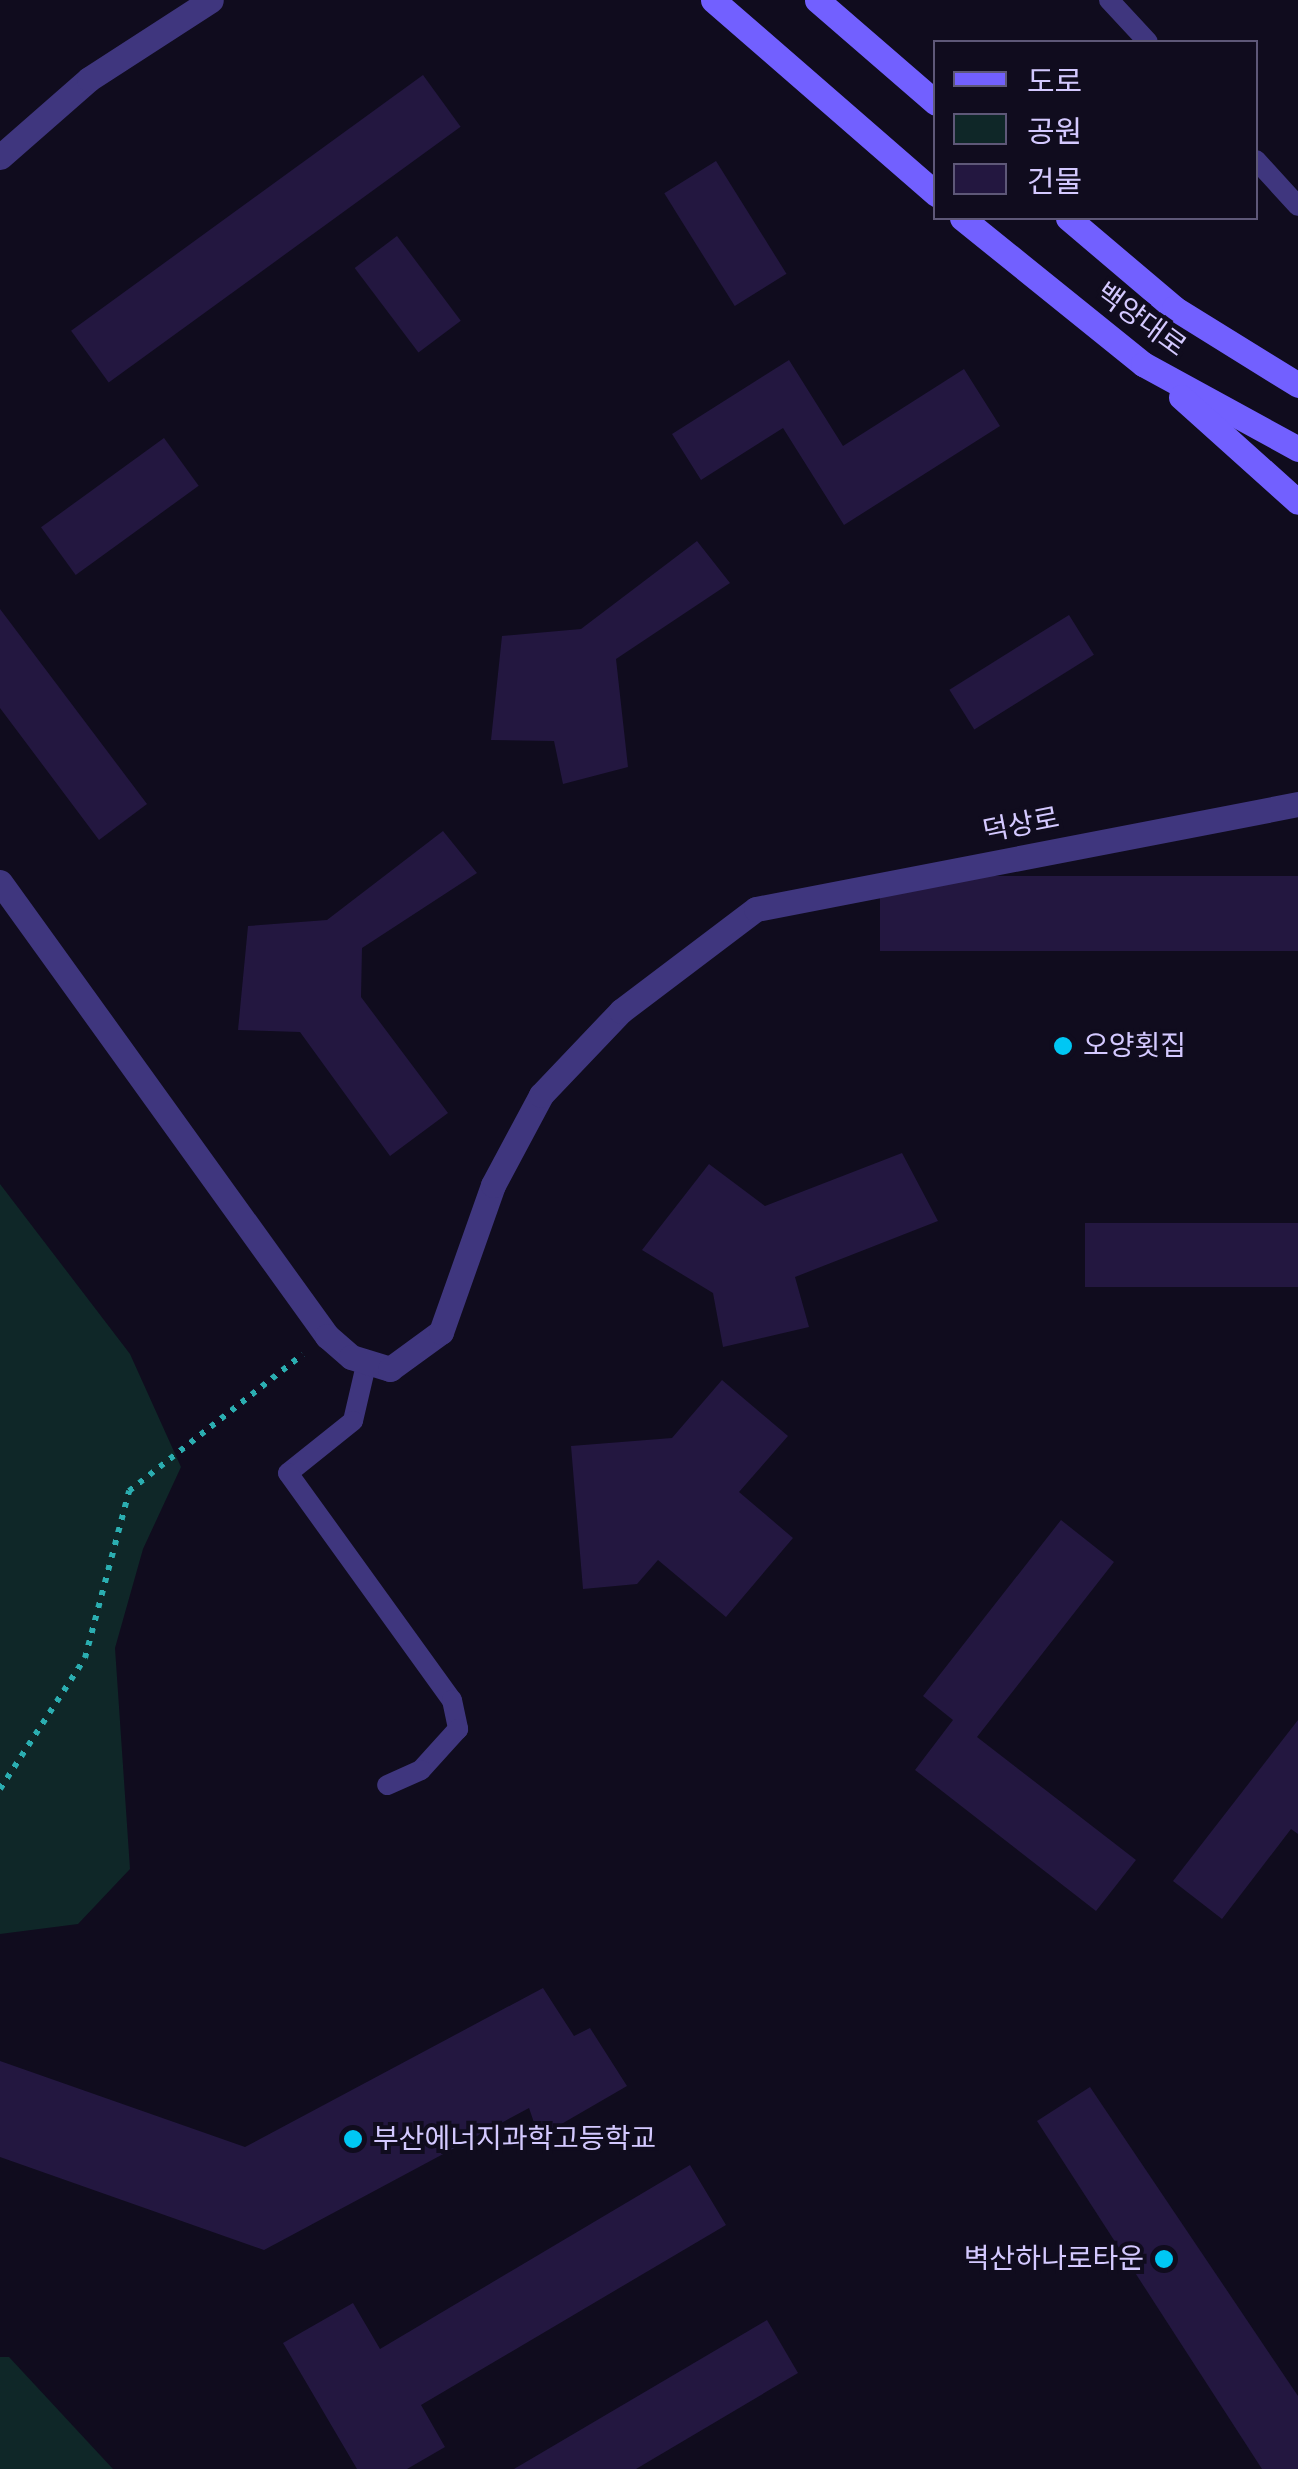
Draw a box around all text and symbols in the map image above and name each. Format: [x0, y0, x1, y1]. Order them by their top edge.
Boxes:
legend [933, 40, 1258, 220]
text: 도로 [1027, 62, 1082, 101]
text: 공원 [1027, 112, 1082, 151]
text: 건물 [1027, 162, 1082, 201]
street label: 백양대로 [1089, 276, 1193, 364]
street label: 덕상로 [980, 801, 1062, 849]
place label: 오양횟집 [1083, 1029, 1186, 1063]
marker: 오양횟집 [1052, 1035, 1074, 1057]
place label: 부산에너지과학고등학교 [373, 2122, 656, 2156]
marker: 부산에너지과학고등학교 [342, 2128, 364, 2150]
place label: 벽산하나로타운 [964, 2242, 1144, 2276]
marker: 벽산하나로타운 [1153, 2248, 1175, 2270]

